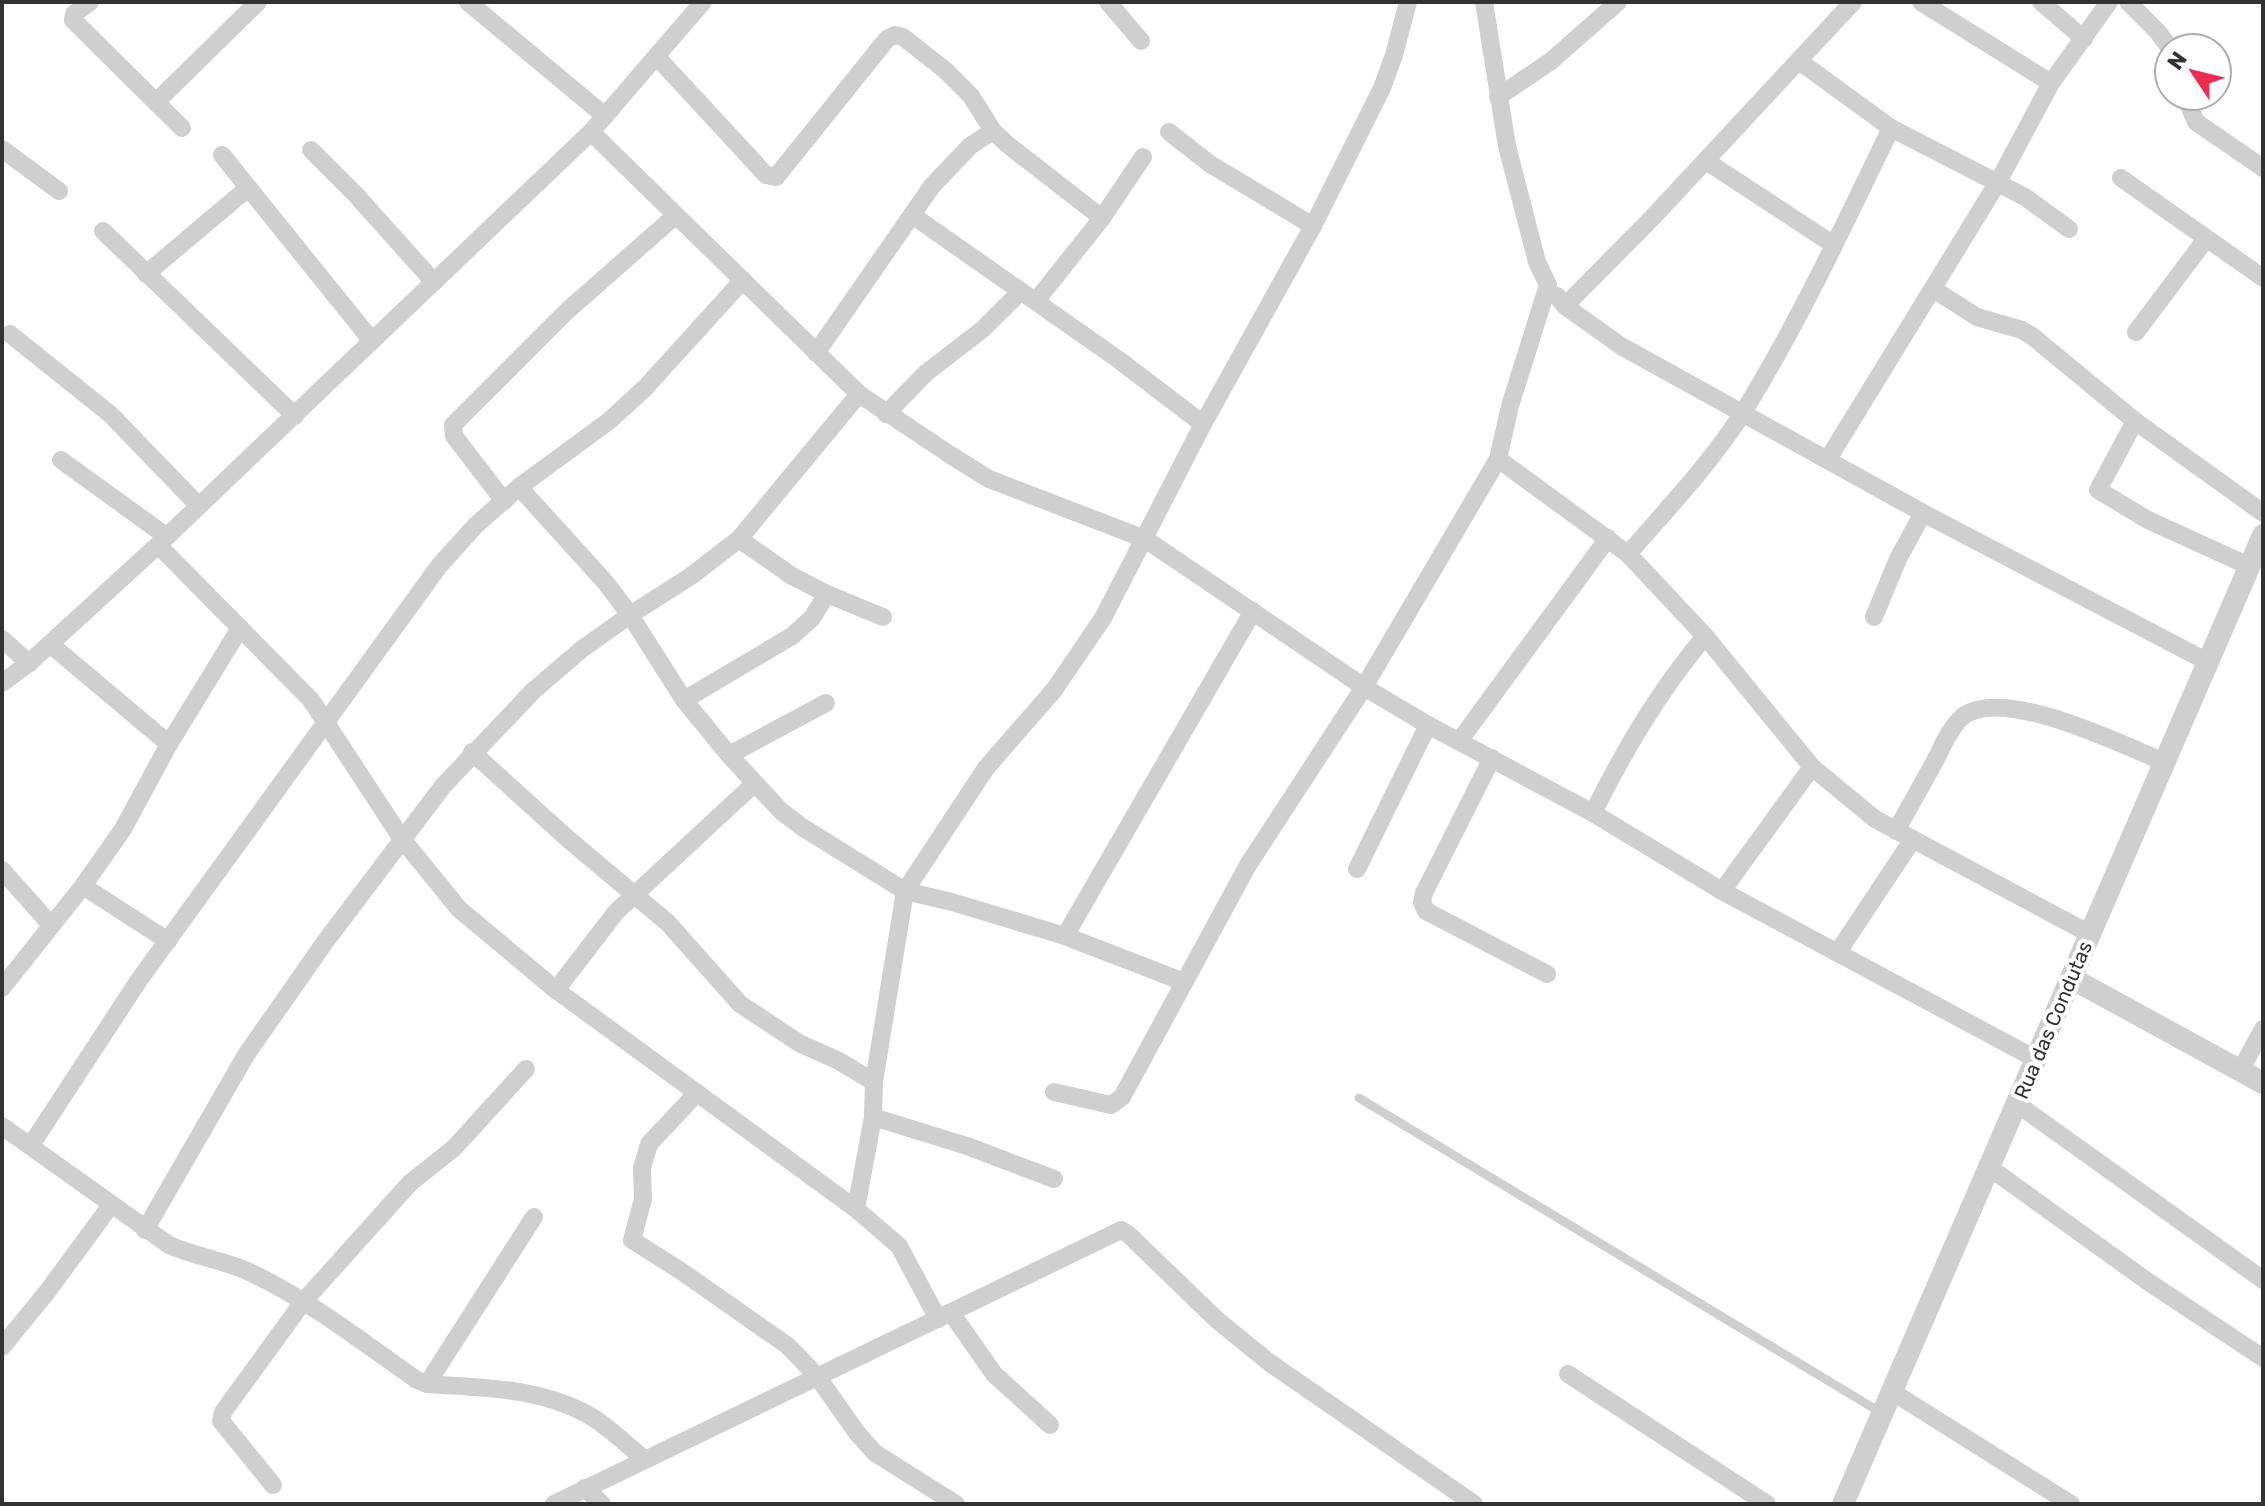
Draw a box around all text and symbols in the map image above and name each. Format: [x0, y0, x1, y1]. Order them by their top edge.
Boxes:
north arrow [2153, 32, 2233, 112]
text: N [2161, 47, 2193, 75]
street label: Rua das Condutas [2009, 938, 2097, 1102]

